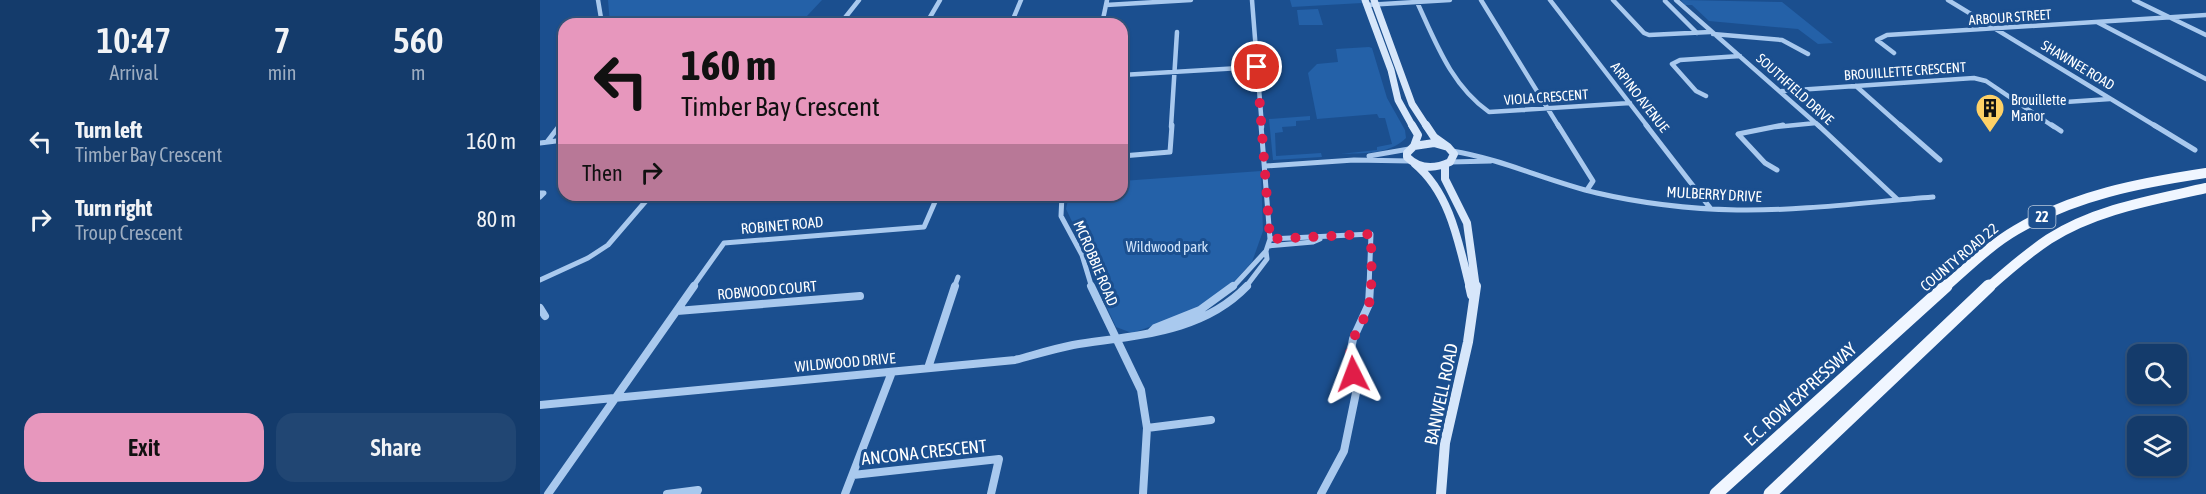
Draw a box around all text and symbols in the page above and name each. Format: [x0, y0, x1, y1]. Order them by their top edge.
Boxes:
street label: ARBOUR STREET [1968, 6, 2052, 28]
text: 10:47 [96, 19, 171, 61]
text: 7 [274, 19, 290, 61]
text: 560 [393, 19, 444, 61]
street label: SHAWNEE ROAD [2038, 37, 2118, 93]
text: 160 m [681, 41, 776, 89]
pin [1231, 41, 1282, 92]
icon: left [582, 42, 660, 120]
icon: arrive [1240, 50, 1273, 83]
street label: SOUTHFIELD DRIVE [1753, 50, 1837, 128]
street label: ARPINO AVENUE [1608, 59, 1672, 135]
street label: BROUILLETTE CRESCENT [1843, 59, 1967, 83]
text: Arrival [109, 61, 158, 84]
text: min [268, 61, 296, 84]
text: m [411, 61, 425, 84]
street label: VIOLA CRESCENT [1503, 86, 1589, 108]
text: Timber Bay Crescent [681, 91, 880, 122]
building icon: Brouillette Manor [1974, 92, 2006, 134]
place label: Brouillette Manor [2011, 92, 2066, 124]
text: Turn left [75, 117, 142, 143]
icon: left [24, 125, 57, 158]
text: 160 m [466, 128, 516, 154]
text: Timber Bay Crescent [75, 143, 222, 166]
icon: right [635, 156, 668, 189]
text: Then [582, 160, 623, 186]
street label: MULBERRY DRIVE [1666, 183, 1763, 205]
text: Turn right [75, 195, 152, 221]
icon: right [24, 203, 57, 236]
text: 80 m [476, 206, 516, 232]
road number: 22 [2028, 206, 2056, 228]
street label: ROBINET ROAD [740, 213, 824, 237]
street label: MCROBBIE ROAD [1070, 218, 1122, 308]
street label: COUNTY ROAD 22 [1917, 220, 2001, 294]
text: Troup Crescent [75, 221, 183, 244]
park label: Wildwood park [1126, 238, 1209, 255]
street label: ROBWOOD COURT [716, 277, 818, 303]
street label: E.C. ROW EXPRESSWAY [1739, 338, 1861, 450]
street label: BANWELL ROAD [1420, 341, 1462, 447]
position arrow [1321, 342, 1385, 406]
map controls [2127, 344, 2187, 476]
button: search [2127, 344, 2187, 404]
street label: WILDWOOD DRIVE [794, 349, 897, 375]
button: Exit [24, 413, 264, 482]
button: Share [276, 413, 516, 482]
button: layers [2127, 416, 2187, 476]
street label: ANCONA CRESCENT [860, 435, 988, 469]

